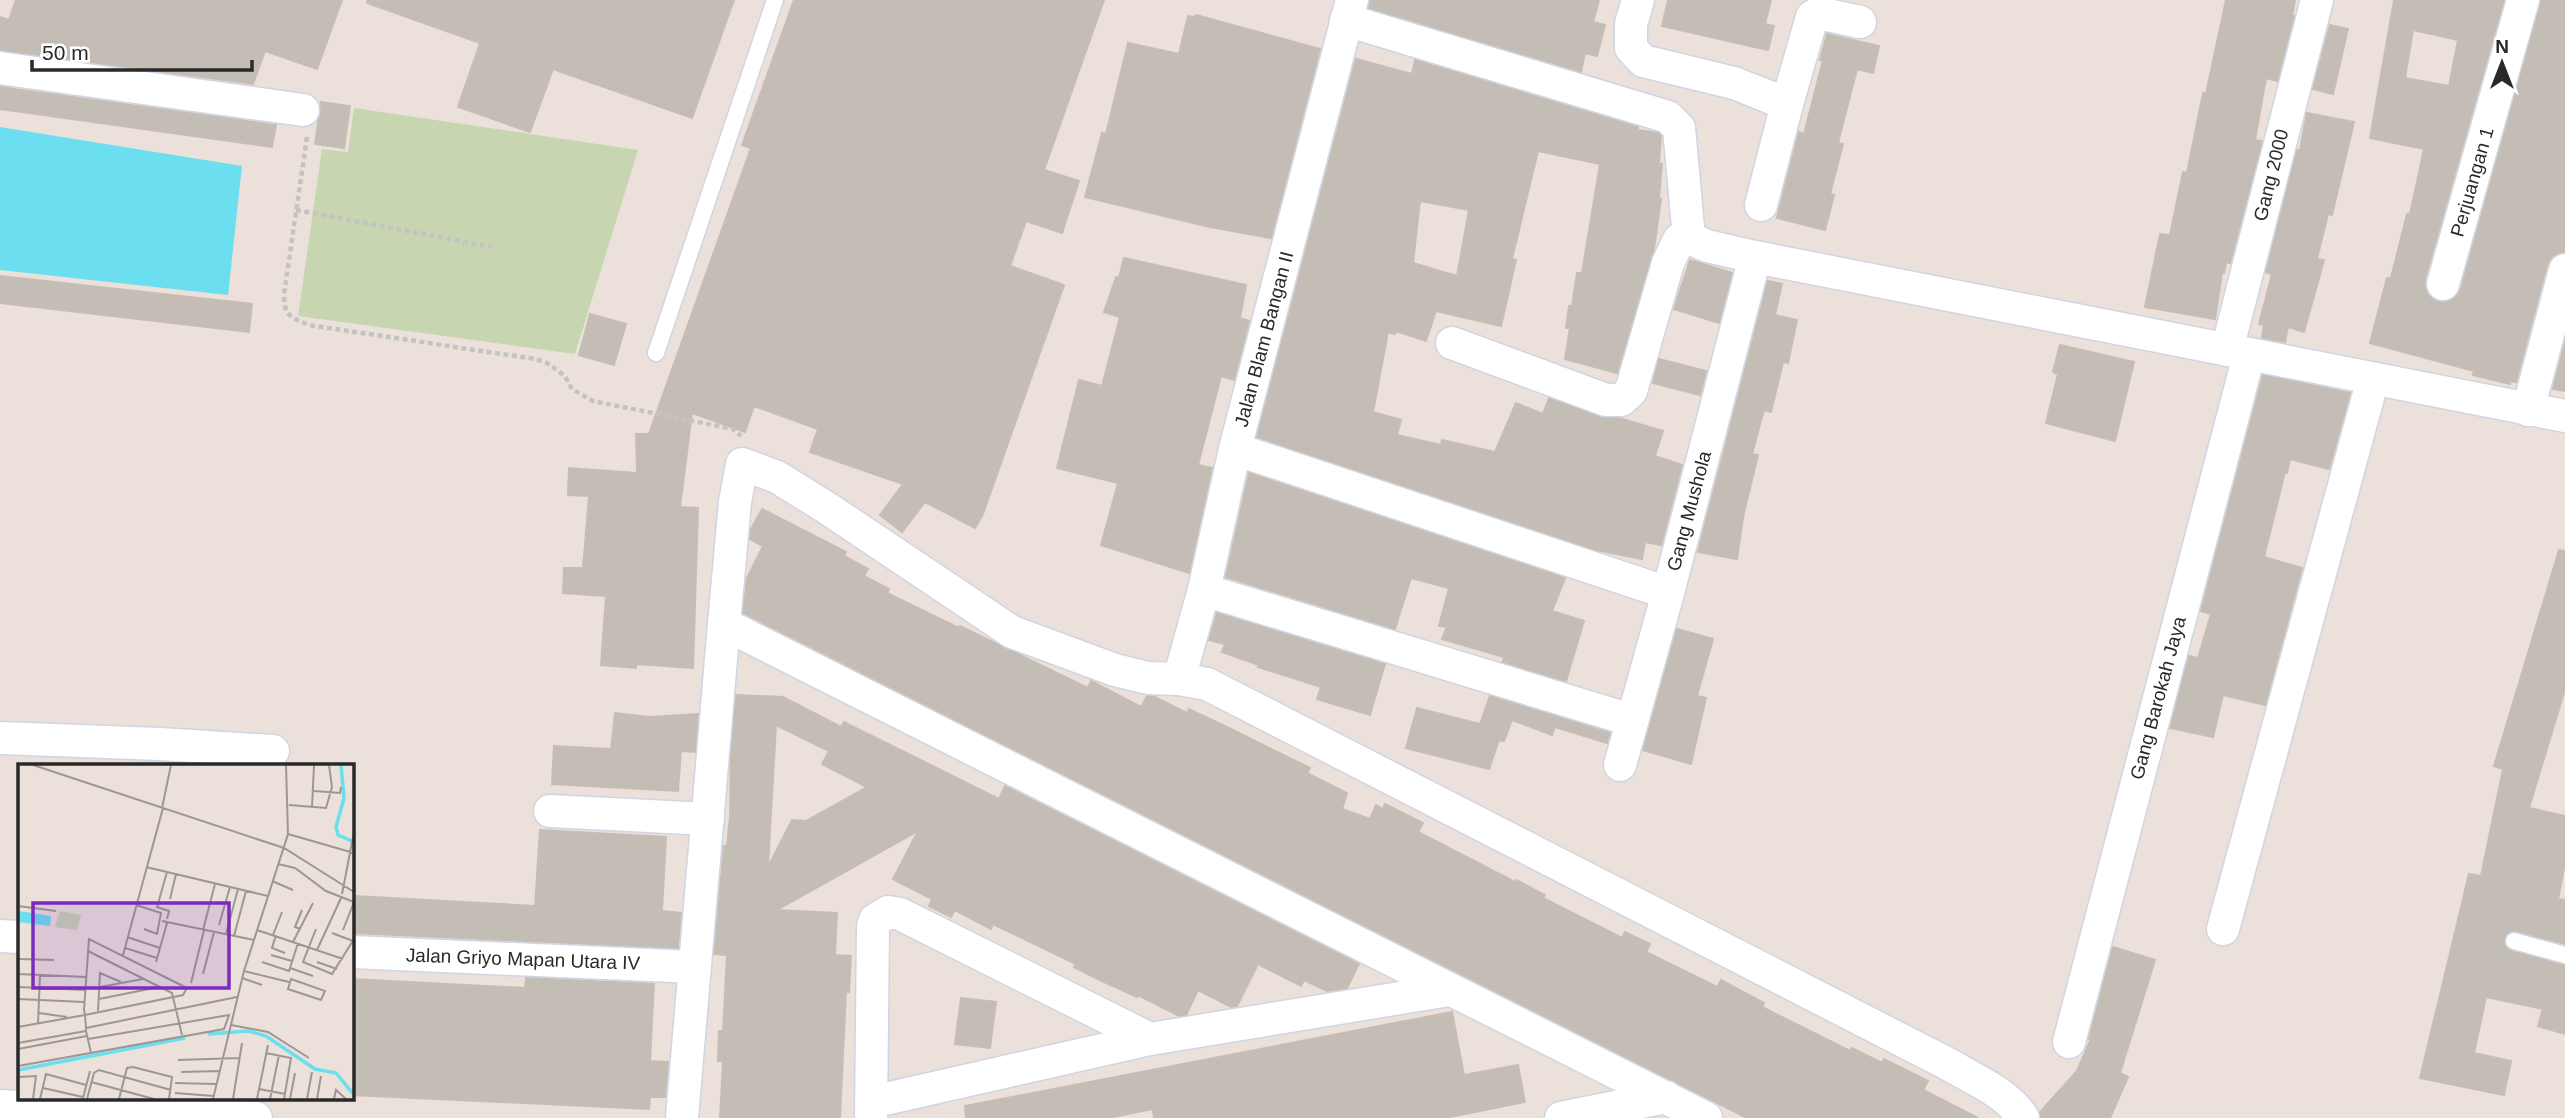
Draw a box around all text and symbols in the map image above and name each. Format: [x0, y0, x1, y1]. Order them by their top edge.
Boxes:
scale bar [32, 28, 252, 72]
north arrow [2467, 28, 2537, 98]
text: N [2495, 36, 2509, 57]
text: 50 m [42, 41, 89, 64]
street label: Perjuangan 1 [2446, 125, 2498, 239]
street label: Gang 2000 [2249, 127, 2293, 223]
street label: Jalan Blam Bangan II [1230, 249, 1298, 429]
street label: Gang Mushola [1663, 448, 1715, 573]
street label: Gang Barokah Jaya [2126, 614, 2190, 782]
inset map [18, 764, 354, 1100]
street label: Jalan Griyo Mapan Utara IV [405, 944, 641, 974]

